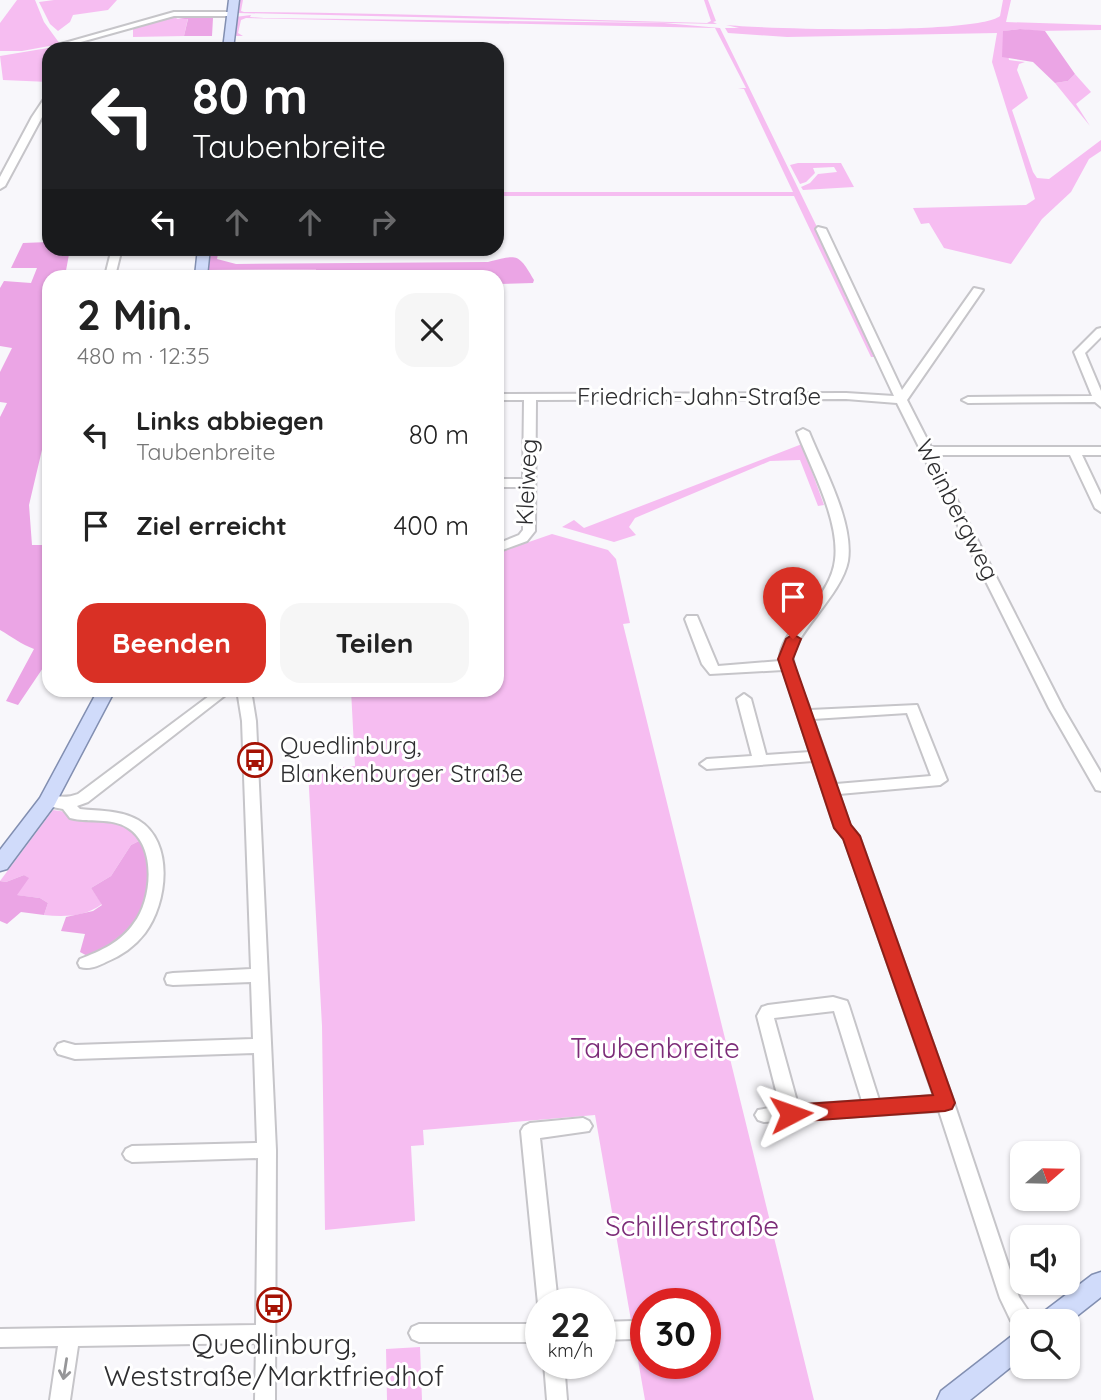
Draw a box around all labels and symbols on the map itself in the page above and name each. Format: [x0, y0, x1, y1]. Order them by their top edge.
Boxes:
street label: Friedrich-Jahn-Straße [577, 381, 821, 411]
street label: Weinbergweg [910, 434, 1006, 585]
street label: Kleiweg [509, 438, 543, 526]
pin [763, 567, 823, 639]
place label: Quedlinburg, Blankenburger Straße [280, 730, 523, 788]
bus stop icon: Quedlinburg, Blankenburger Straße [236, 741, 274, 779]
park label: Taubenbreite [570, 1030, 740, 1065]
position arrow [754, 1077, 828, 1151]
north arrow [1010, 1141, 1080, 1211]
park label: Schillerstraße [605, 1208, 779, 1243]
bus stop icon: Quedlinburg, Weststraße/Marktfriedhof [255, 1286, 293, 1324]
speed limit sign: 30 [630, 1288, 721, 1379]
place label: Quedlinburg, Weststraße/Marktfriedhof [104, 1326, 444, 1393]
one-way arrow [58, 1357, 71, 1380]

